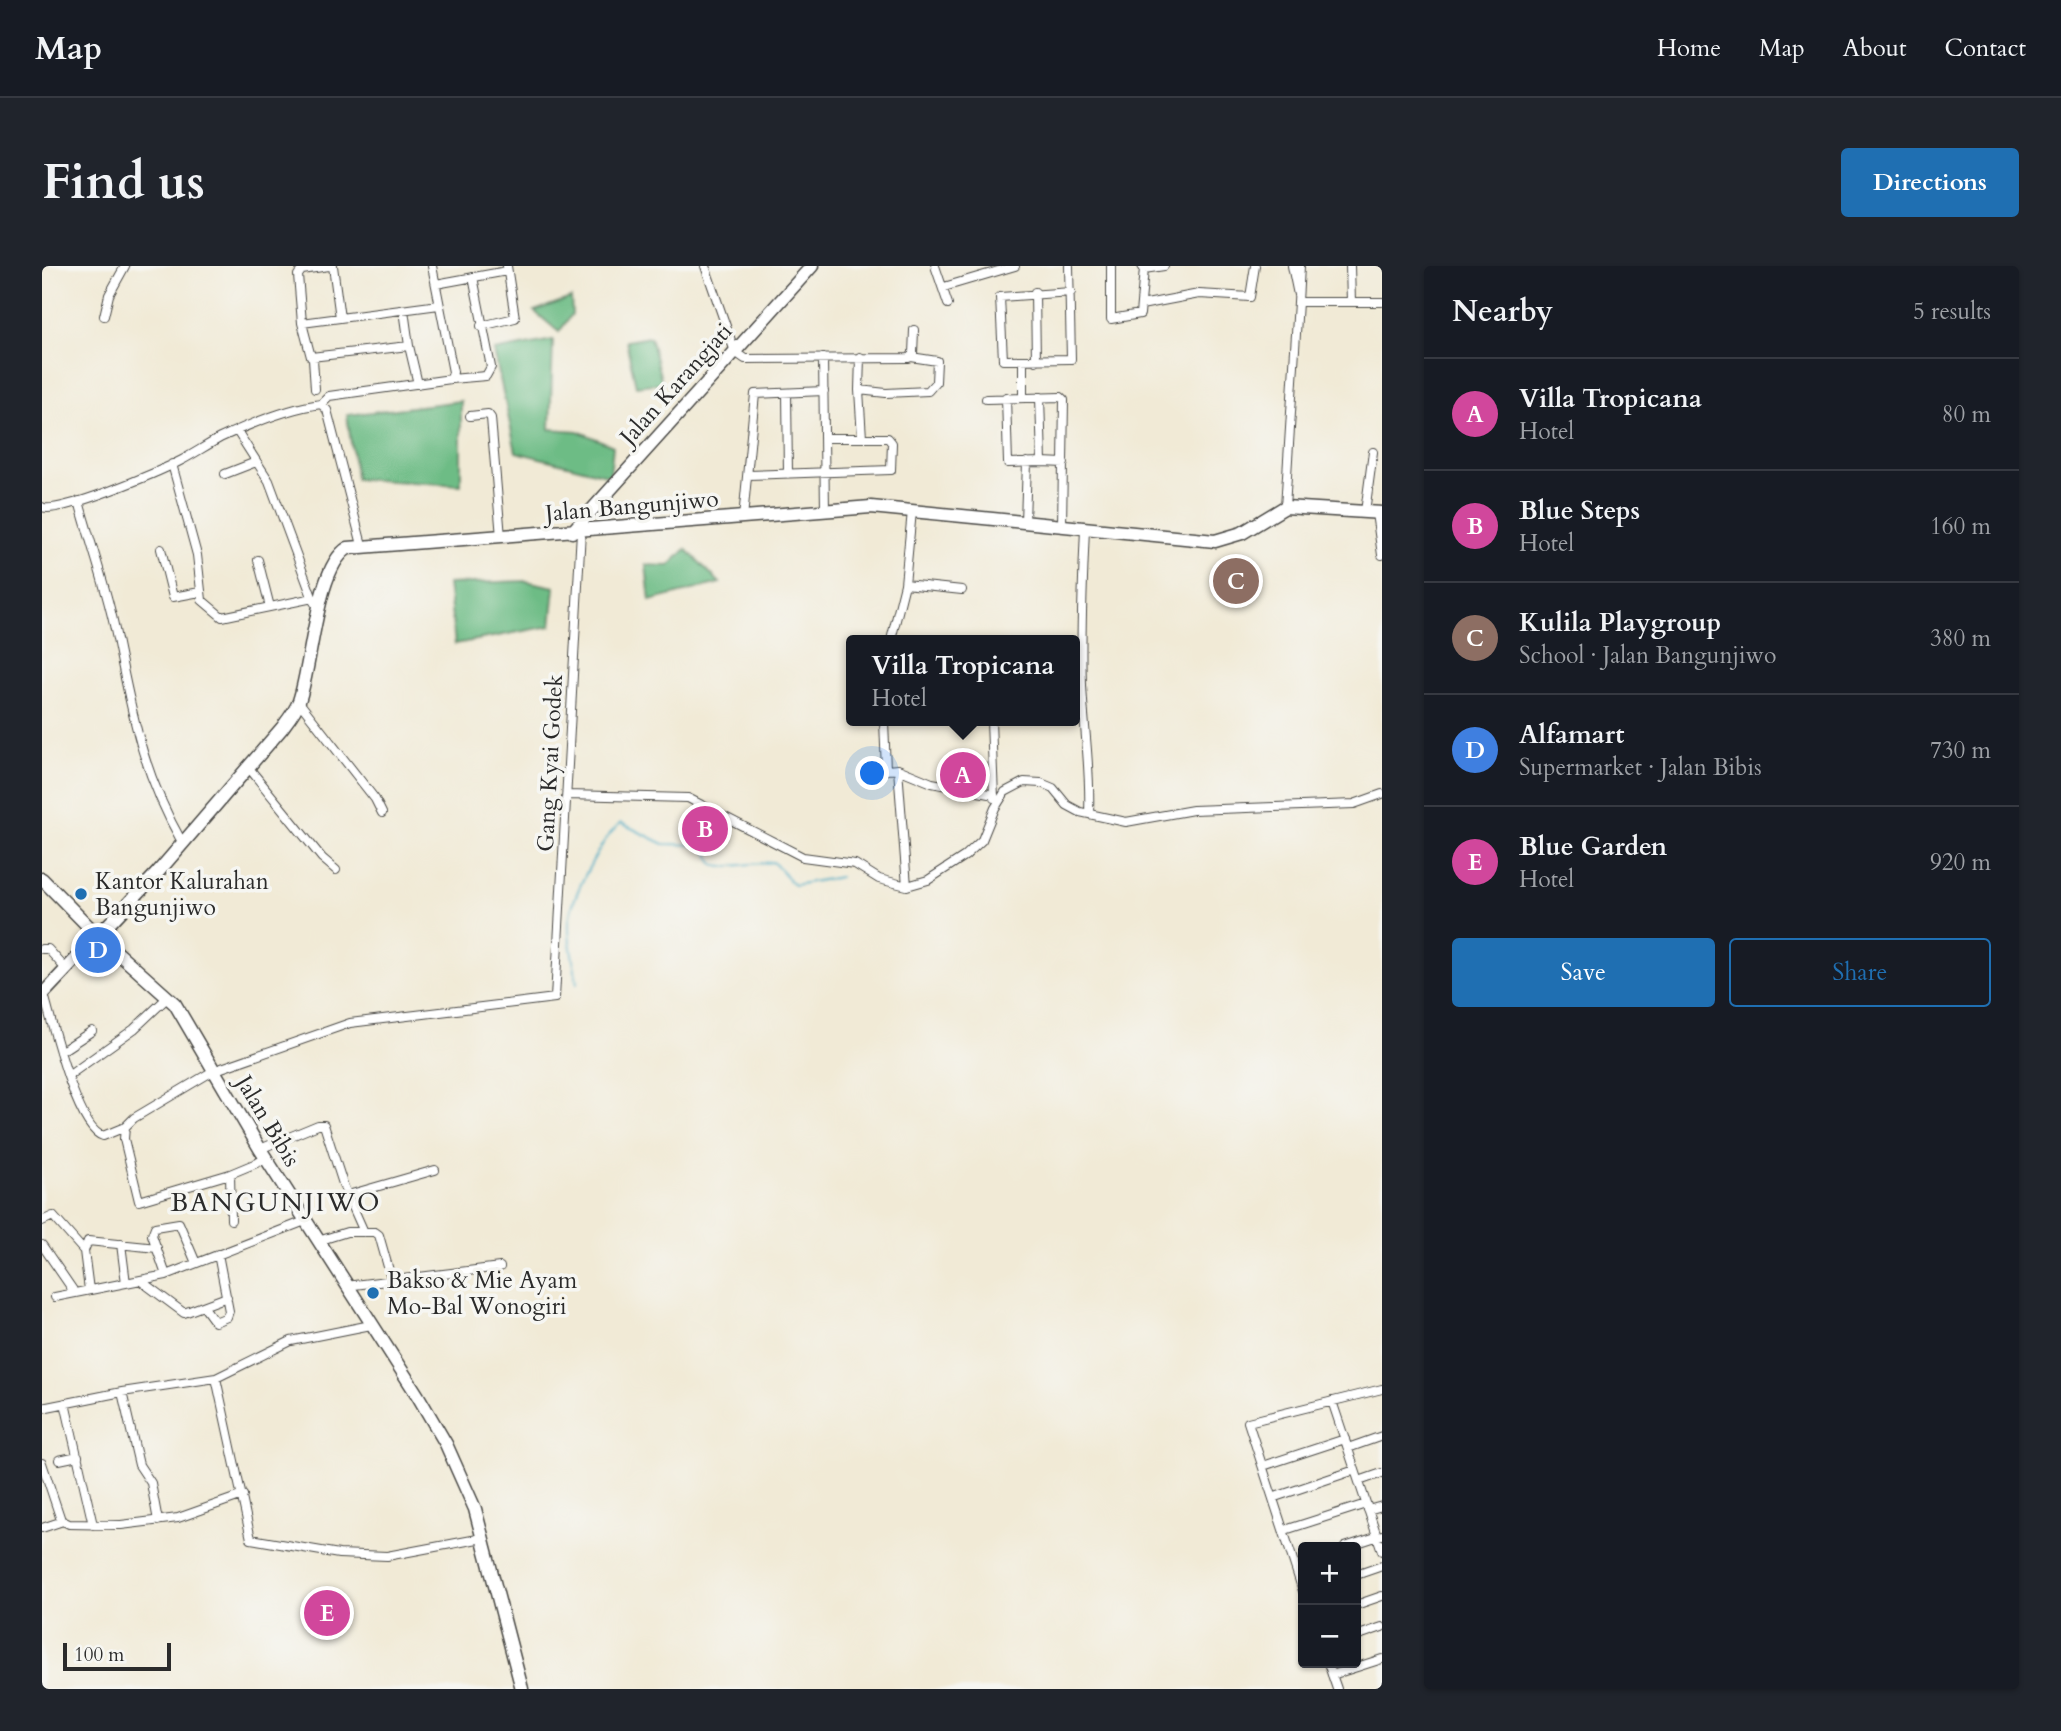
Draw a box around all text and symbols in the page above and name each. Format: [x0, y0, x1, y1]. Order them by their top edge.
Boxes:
text: Map [35, 26, 102, 71]
text: Home [1657, 32, 1721, 65]
text: Map [1759, 32, 1805, 65]
text: About [1843, 32, 1907, 65]
text: Contact [1945, 32, 2026, 65]
button: Directions [1841, 148, 2019, 217]
text: Find us [42, 149, 205, 216]
text: Nearby [1452, 291, 1553, 332]
text: 5 results [1913, 296, 1991, 327]
street label: Jalan Karangjati [611, 316, 739, 454]
text: Villa Tropicana [1519, 381, 1702, 416]
text: A [1466, 399, 1484, 430]
text: 80 m [1942, 399, 1991, 430]
text: Hotel [1519, 416, 1574, 447]
street label: Jalan Bangunjiwo [541, 483, 720, 529]
text: Blue Steps [1519, 493, 1640, 528]
text: B [1467, 511, 1483, 542]
text: 160 m [1930, 511, 1991, 542]
text: Hotel [1519, 528, 1574, 559]
pin: C [1213, 555, 1259, 607]
text: Kulila Playgroup [1519, 605, 1721, 640]
text: C [1466, 623, 1484, 654]
text: 380 m [1930, 623, 1991, 654]
popup [846, 635, 1080, 726]
text: School · Jalan Bangunjiwo [1519, 640, 1776, 671]
text: Villa Tropicana [872, 648, 1054, 683]
street label: Gang Kyai Godek [530, 673, 570, 853]
text: Hotel [872, 683, 927, 714]
text: Alfamart [1519, 717, 1624, 752]
text: D [1465, 735, 1485, 766]
text: 730 m [1930, 735, 1991, 766]
pin: A [940, 749, 986, 801]
text: Supermarket · Jalan Bibis [1519, 752, 1762, 783]
your location [855, 756, 889, 790]
pin: B [682, 803, 728, 855]
text: Blue Garden [1519, 829, 1667, 864]
text: E [1468, 847, 1482, 878]
text: 920 m [1930, 847, 1991, 878]
text: Hotel [1519, 864, 1574, 895]
place label: Kantor Kalurahan Bangunjiwo [95, 866, 269, 923]
marker: Kantor Kalurahan Bangunjiwo [73, 886, 89, 902]
pin: D [75, 924, 121, 976]
button: Save [1452, 938, 1715, 1007]
button: Share [1729, 938, 1991, 1007]
street label: Jalan Bibis [227, 1067, 307, 1172]
district label: BANGUNJIWO [170, 1185, 382, 1220]
place label: Bakso & Mie Ayam Mo-Bal Wonogiri [387, 1265, 578, 1322]
marker: Bakso & Mie Ayam Mo-Bal Wonogiri [365, 1285, 381, 1301]
map controls [1298, 1542, 1361, 1668]
button: + [1298, 1542, 1361, 1605]
pin: E [304, 1587, 350, 1639]
button: − [1298, 1605, 1361, 1668]
scale bar [63, 1640, 172, 1672]
text: 100 m [74, 1642, 124, 1668]

